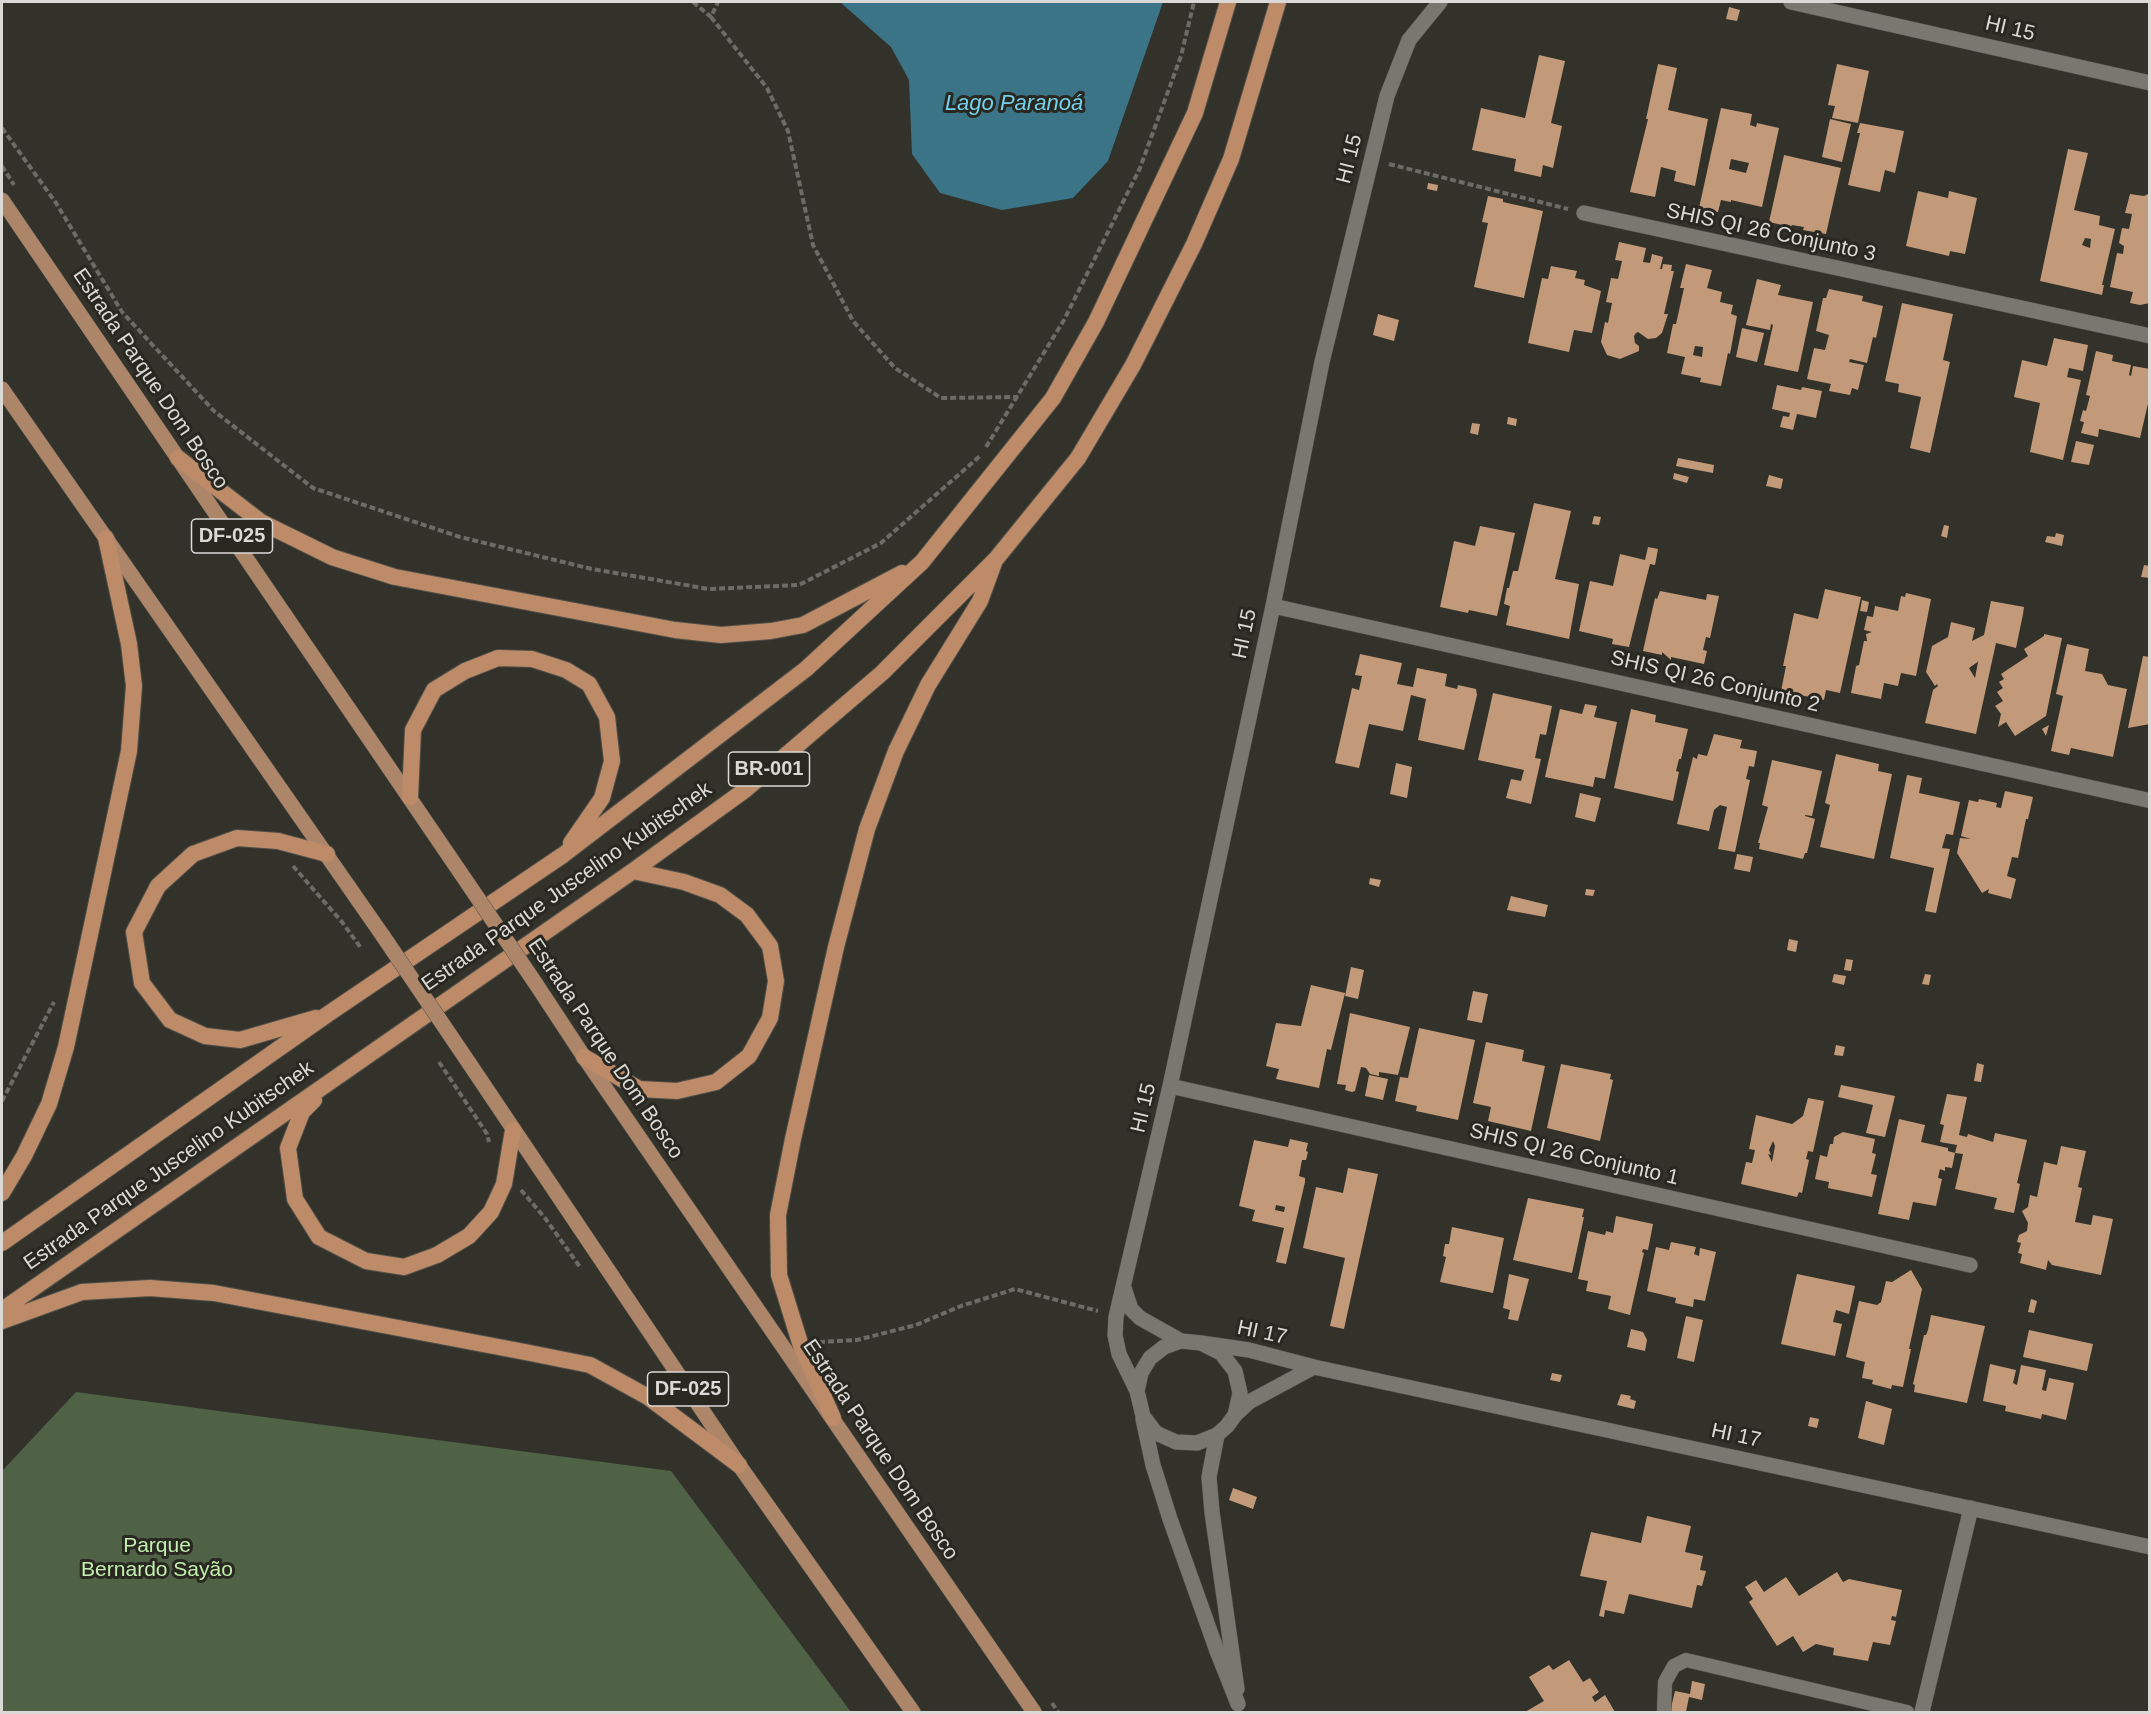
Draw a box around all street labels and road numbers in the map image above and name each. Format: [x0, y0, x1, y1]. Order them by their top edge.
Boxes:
street label: HI 15 [1983, 11, 2037, 47]
street label: HI 15 [1332, 132, 1368, 186]
street label: SHIS QI 26 Conjunto 3 [1664, 198, 1878, 268]
street label: Estrada Parque Dom Bosco [67, 264, 233, 494]
road number: DF-025 [192, 519, 272, 553]
street label: HI 15 [1227, 607, 1263, 661]
street label: SHIS QI 26 Conjunto 2 [1608, 646, 1822, 718]
road number: BR-001 [728, 752, 810, 786]
street label: Estrada Parque Juscelino Kubitschek [417, 777, 717, 997]
street label: Estrada Parque Dom Bosco [522, 934, 688, 1164]
street label: Estrada Parque Juscelino Kubitschek [19, 1056, 319, 1276]
street label: HI 15 [1126, 1081, 1162, 1135]
street label: SHIS QI 26 Conjunto 1 [1467, 1119, 1681, 1191]
street label: HI 17 [1235, 1315, 1289, 1351]
street label: Estrada Parque Dom Bosco [797, 1335, 963, 1565]
road number: DF-025 [648, 1372, 728, 1406]
street label: HI 17 [1709, 1418, 1763, 1454]

